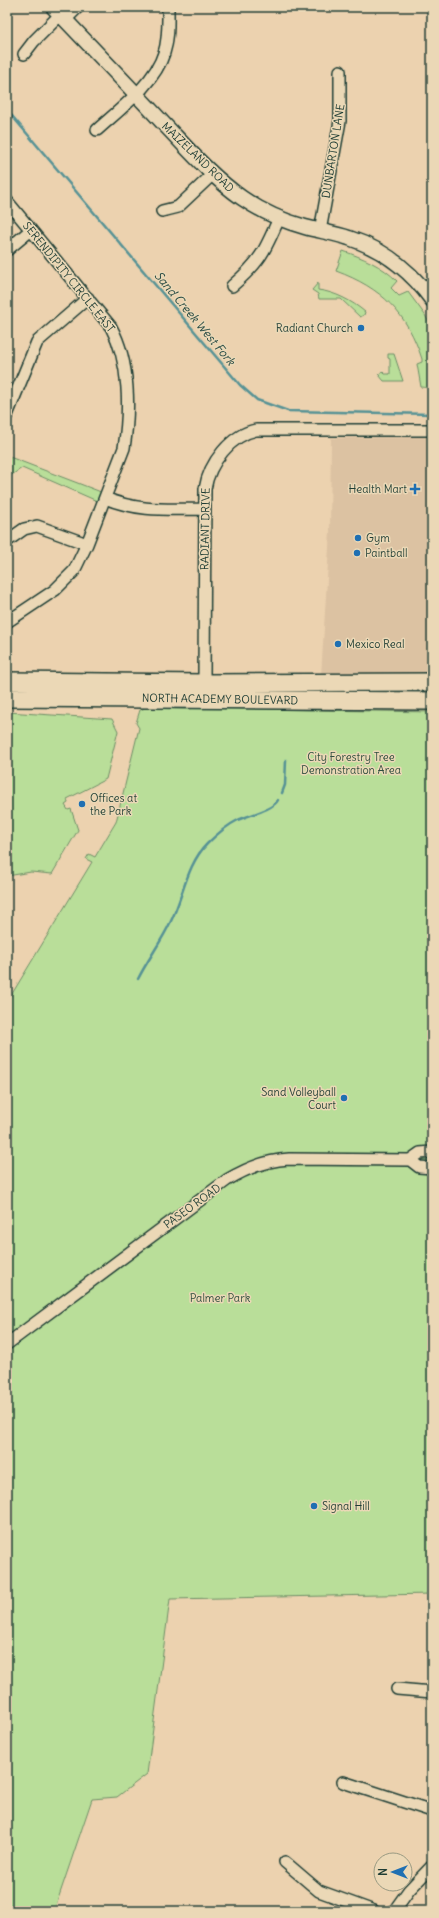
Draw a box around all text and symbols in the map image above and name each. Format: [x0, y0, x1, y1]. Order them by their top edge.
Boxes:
street label: DUNBARTON LANE [319, 103, 347, 199]
street label: MAIZELAND ROAD [159, 119, 237, 195]
street label: SERENDIPITY CIRCLE EAST [20, 219, 118, 335]
water label: Sand Creek West Fork [151, 268, 239, 369]
place label: Radiant Church [276, 321, 353, 335]
marker: Radiant Church [356, 323, 366, 333]
place label: Health Mart [349, 482, 407, 496]
marker: Health Mart [410, 484, 420, 494]
street label: RADIANT DRIVE [197, 488, 213, 570]
place label: Gym [366, 531, 390, 545]
marker: Gym [353, 533, 363, 543]
place label: Paintball [365, 546, 407, 560]
marker: Paintball [352, 548, 362, 558]
place label: Mexico Real [346, 637, 404, 651]
marker: Mexico Real [333, 639, 343, 649]
street label: NORTH ACADEMY BOULEVARD [142, 691, 299, 707]
park label: City Forestry Tree Demonstration Area [301, 750, 401, 777]
place label: Offices at the Park [90, 791, 137, 818]
marker: Offices at the Park [77, 799, 87, 809]
place label: Sand Volleyball Court [261, 1085, 336, 1112]
marker: Sand Volleyball Court [339, 1093, 349, 1103]
street label: PASEO ROAD [161, 1180, 223, 1231]
park label: Palmer Park [190, 1291, 251, 1305]
place label: Signal Hill [322, 1499, 370, 1513]
marker: Signal Hill [309, 1501, 319, 1511]
north arrow [373, 1852, 413, 1892]
text: N [376, 1868, 390, 1876]

